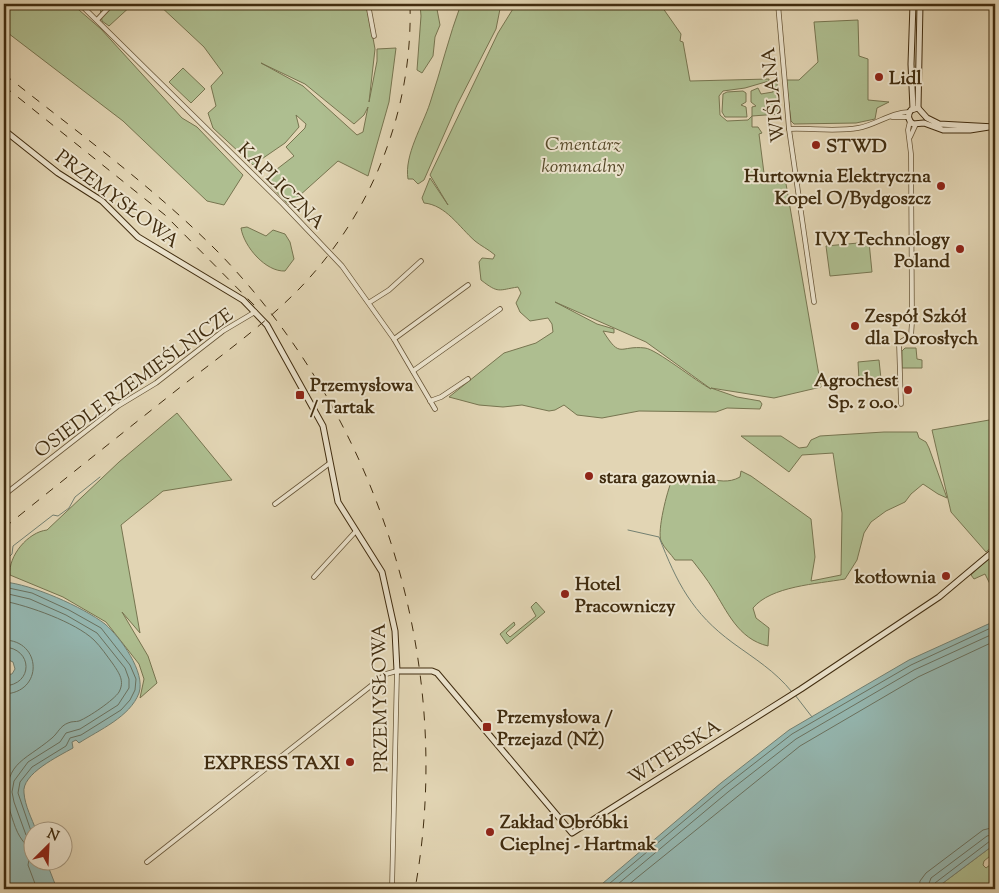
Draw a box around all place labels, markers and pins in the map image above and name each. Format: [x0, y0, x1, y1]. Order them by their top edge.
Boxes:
place label: Lidl [889, 66, 922, 93]
marker: Lidl [873, 71, 885, 83]
place label: STWD [826, 134, 887, 161]
marker: STWD [810, 139, 822, 151]
place label: Hurtownia Elektryczna Kopel O/Bydgoszcz [744, 164, 931, 213]
marker: Hurtownia Elektryczna Kopel O/Bydgoszcz [935, 180, 947, 192]
place label: IVY Technology Poland [815, 227, 951, 276]
marker: IVY Technology Poland [954, 243, 966, 255]
place label: Zespół Szkół dla Dorosłych [865, 304, 979, 353]
marker: Zespół Szkół dla Dorosłych [849, 320, 861, 332]
place label: Agrochest Sp. z o.o. [814, 368, 898, 417]
place label: Przemysłowa / Tartak [310, 373, 414, 422]
marker: Agrochest Sp. z o.o. [902, 384, 914, 396]
marker: Przemysłowa / Tartak [294, 389, 306, 401]
place label: stara gazownia [599, 465, 716, 492]
marker: stara gazownia [583, 470, 595, 482]
place label: kotłownia [854, 565, 936, 592]
marker: kotłownia [940, 570, 952, 582]
place label: Hotel Pracowniczy [575, 572, 676, 621]
marker: Hotel Pracowniczy [559, 588, 571, 600]
place label: Przemysłowa / Przejazd (NŻ) [497, 705, 613, 754]
marker: Przemysłowa / Przejazd (NŻ) [481, 721, 493, 733]
place label: EXPRESS TAXI [204, 751, 341, 778]
marker: EXPRESS TAXI [344, 756, 356, 768]
place label: Zakład Obróbki Cieplnej - Hartmak [500, 810, 657, 859]
marker: Zakład Obróbki Cieplnej - Hartmak [484, 826, 496, 838]

